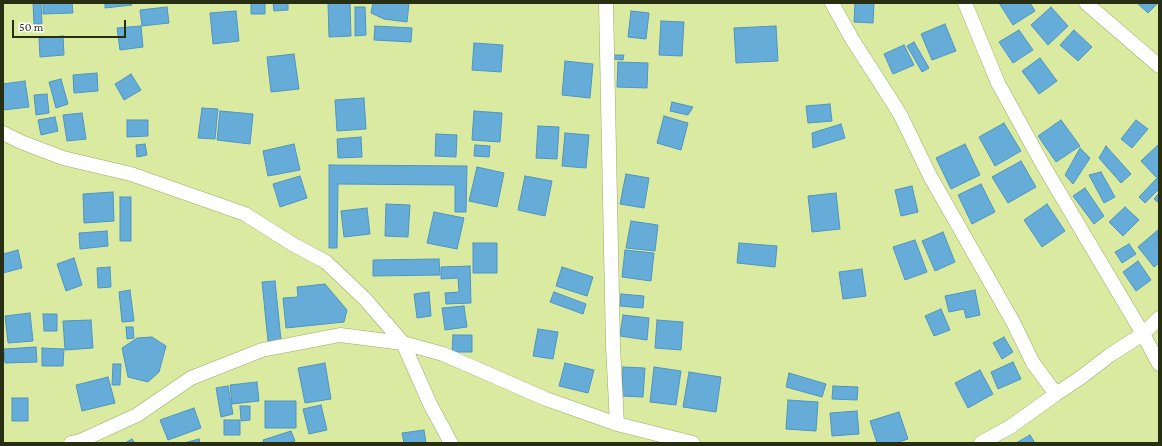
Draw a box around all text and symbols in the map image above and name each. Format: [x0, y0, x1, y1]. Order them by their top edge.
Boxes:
scale bar [14, 12, 128, 38]
text: 50 m [19, 20, 43, 34]

